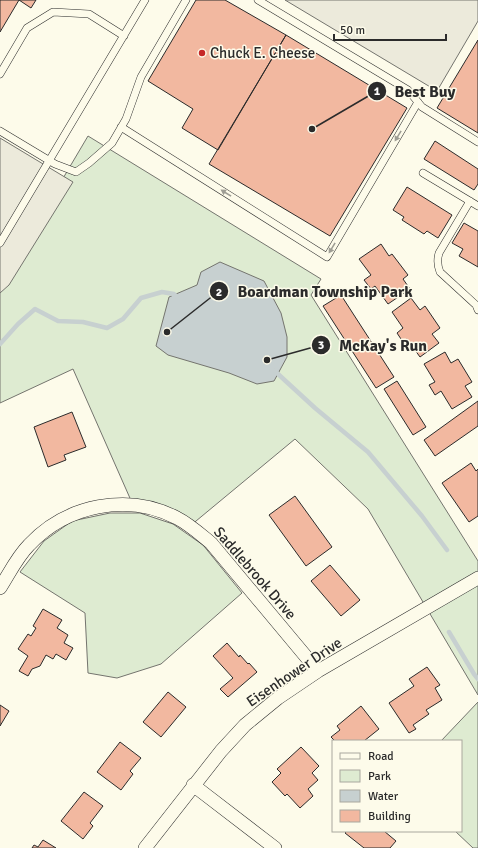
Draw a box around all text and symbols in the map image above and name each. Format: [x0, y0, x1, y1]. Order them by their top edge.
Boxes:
scale bar [334, 16, 446, 42]
text: 50 m [340, 23, 365, 38]
place label: Chuck E. Cheese [210, 44, 315, 62]
marker: Chuck E. Cheese [197, 48, 207, 58]
callout: Best Buy [367, 77, 464, 105]
text: Best Buy [395, 82, 456, 102]
text: 1 [374, 84, 381, 99]
one-way arrow [395, 130, 402, 142]
one-way arrow [221, 189, 231, 197]
one-way arrow [329, 242, 336, 254]
callout: Boardman Township Park [209, 277, 421, 305]
text: Boardman Township Park [237, 282, 413, 302]
text: 2 [216, 285, 222, 300]
callout: McKay's Run [311, 331, 435, 359]
text: McKay's Run [339, 336, 427, 356]
text: 3 [318, 338, 324, 353]
street label: Saddlebrook Drive [210, 523, 300, 623]
street label: Eisenhower Drive [243, 633, 345, 711]
legend [332, 740, 462, 832]
text: Road [368, 749, 394, 764]
text: Park [368, 769, 391, 784]
text: Water [368, 789, 399, 804]
text: Building [368, 809, 411, 824]

